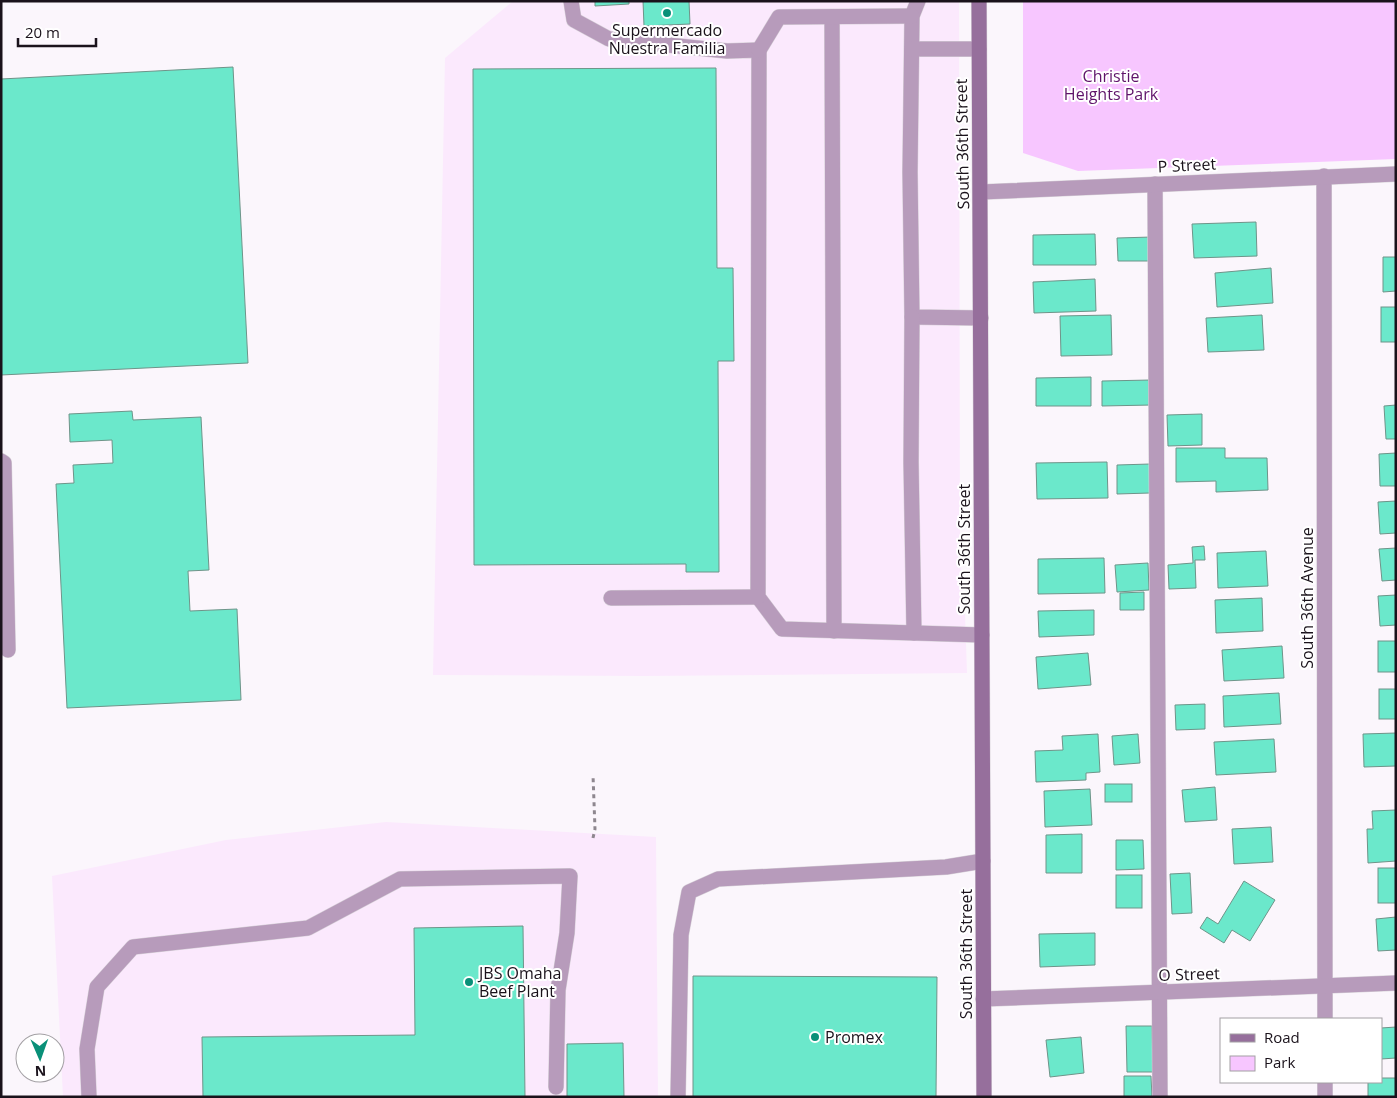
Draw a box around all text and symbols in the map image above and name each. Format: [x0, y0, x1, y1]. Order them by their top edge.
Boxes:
marker: Supermercado Nuestra Familia [661, 7, 673, 19]
scale bar [18, 15, 95, 47]
place label: Supermercado Nuestra Familia [609, 19, 725, 59]
text: 20 m [25, 22, 60, 42]
park label: Christie Heights Park [1064, 65, 1159, 105]
street label: South 36th Street [950, 78, 974, 209]
street label: P Street [1157, 152, 1217, 178]
street label: South 36th Street [953, 483, 975, 614]
street label: South 36th Avenue [1296, 527, 1318, 669]
street label: South 36th Street [955, 888, 977, 1019]
place label: JBS Omaha Beef Plant [477, 962, 561, 1002]
street label: O Street [1158, 962, 1220, 986]
marker: JBS Omaha Beef Plant [463, 976, 475, 988]
legend [1220, 1018, 1382, 1083]
place label: Promex [825, 1026, 884, 1048]
text: Road [1264, 1027, 1300, 1047]
marker: Promex [809, 1031, 821, 1043]
north arrow [15, 1033, 65, 1083]
text: Park [1264, 1052, 1295, 1072]
text: N [34, 1062, 46, 1081]

